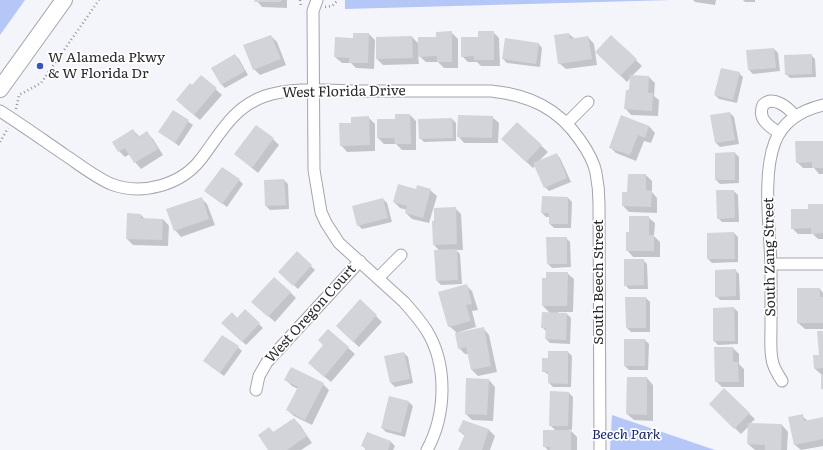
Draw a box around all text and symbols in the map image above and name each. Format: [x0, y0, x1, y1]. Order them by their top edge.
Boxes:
place label: W Alameda Pkwy & W Florida Dr [48, 50, 165, 82]
marker: W Alameda Pkwy & W Florida Dr [35, 61, 45, 71]
street label: West Florida Drive [282, 83, 406, 101]
street label: South Zang Street [761, 197, 779, 317]
street label: South Beech Street [591, 219, 607, 345]
street label: West Oregon Court [262, 261, 360, 367]
park label: Beech Park [592, 427, 660, 443]

